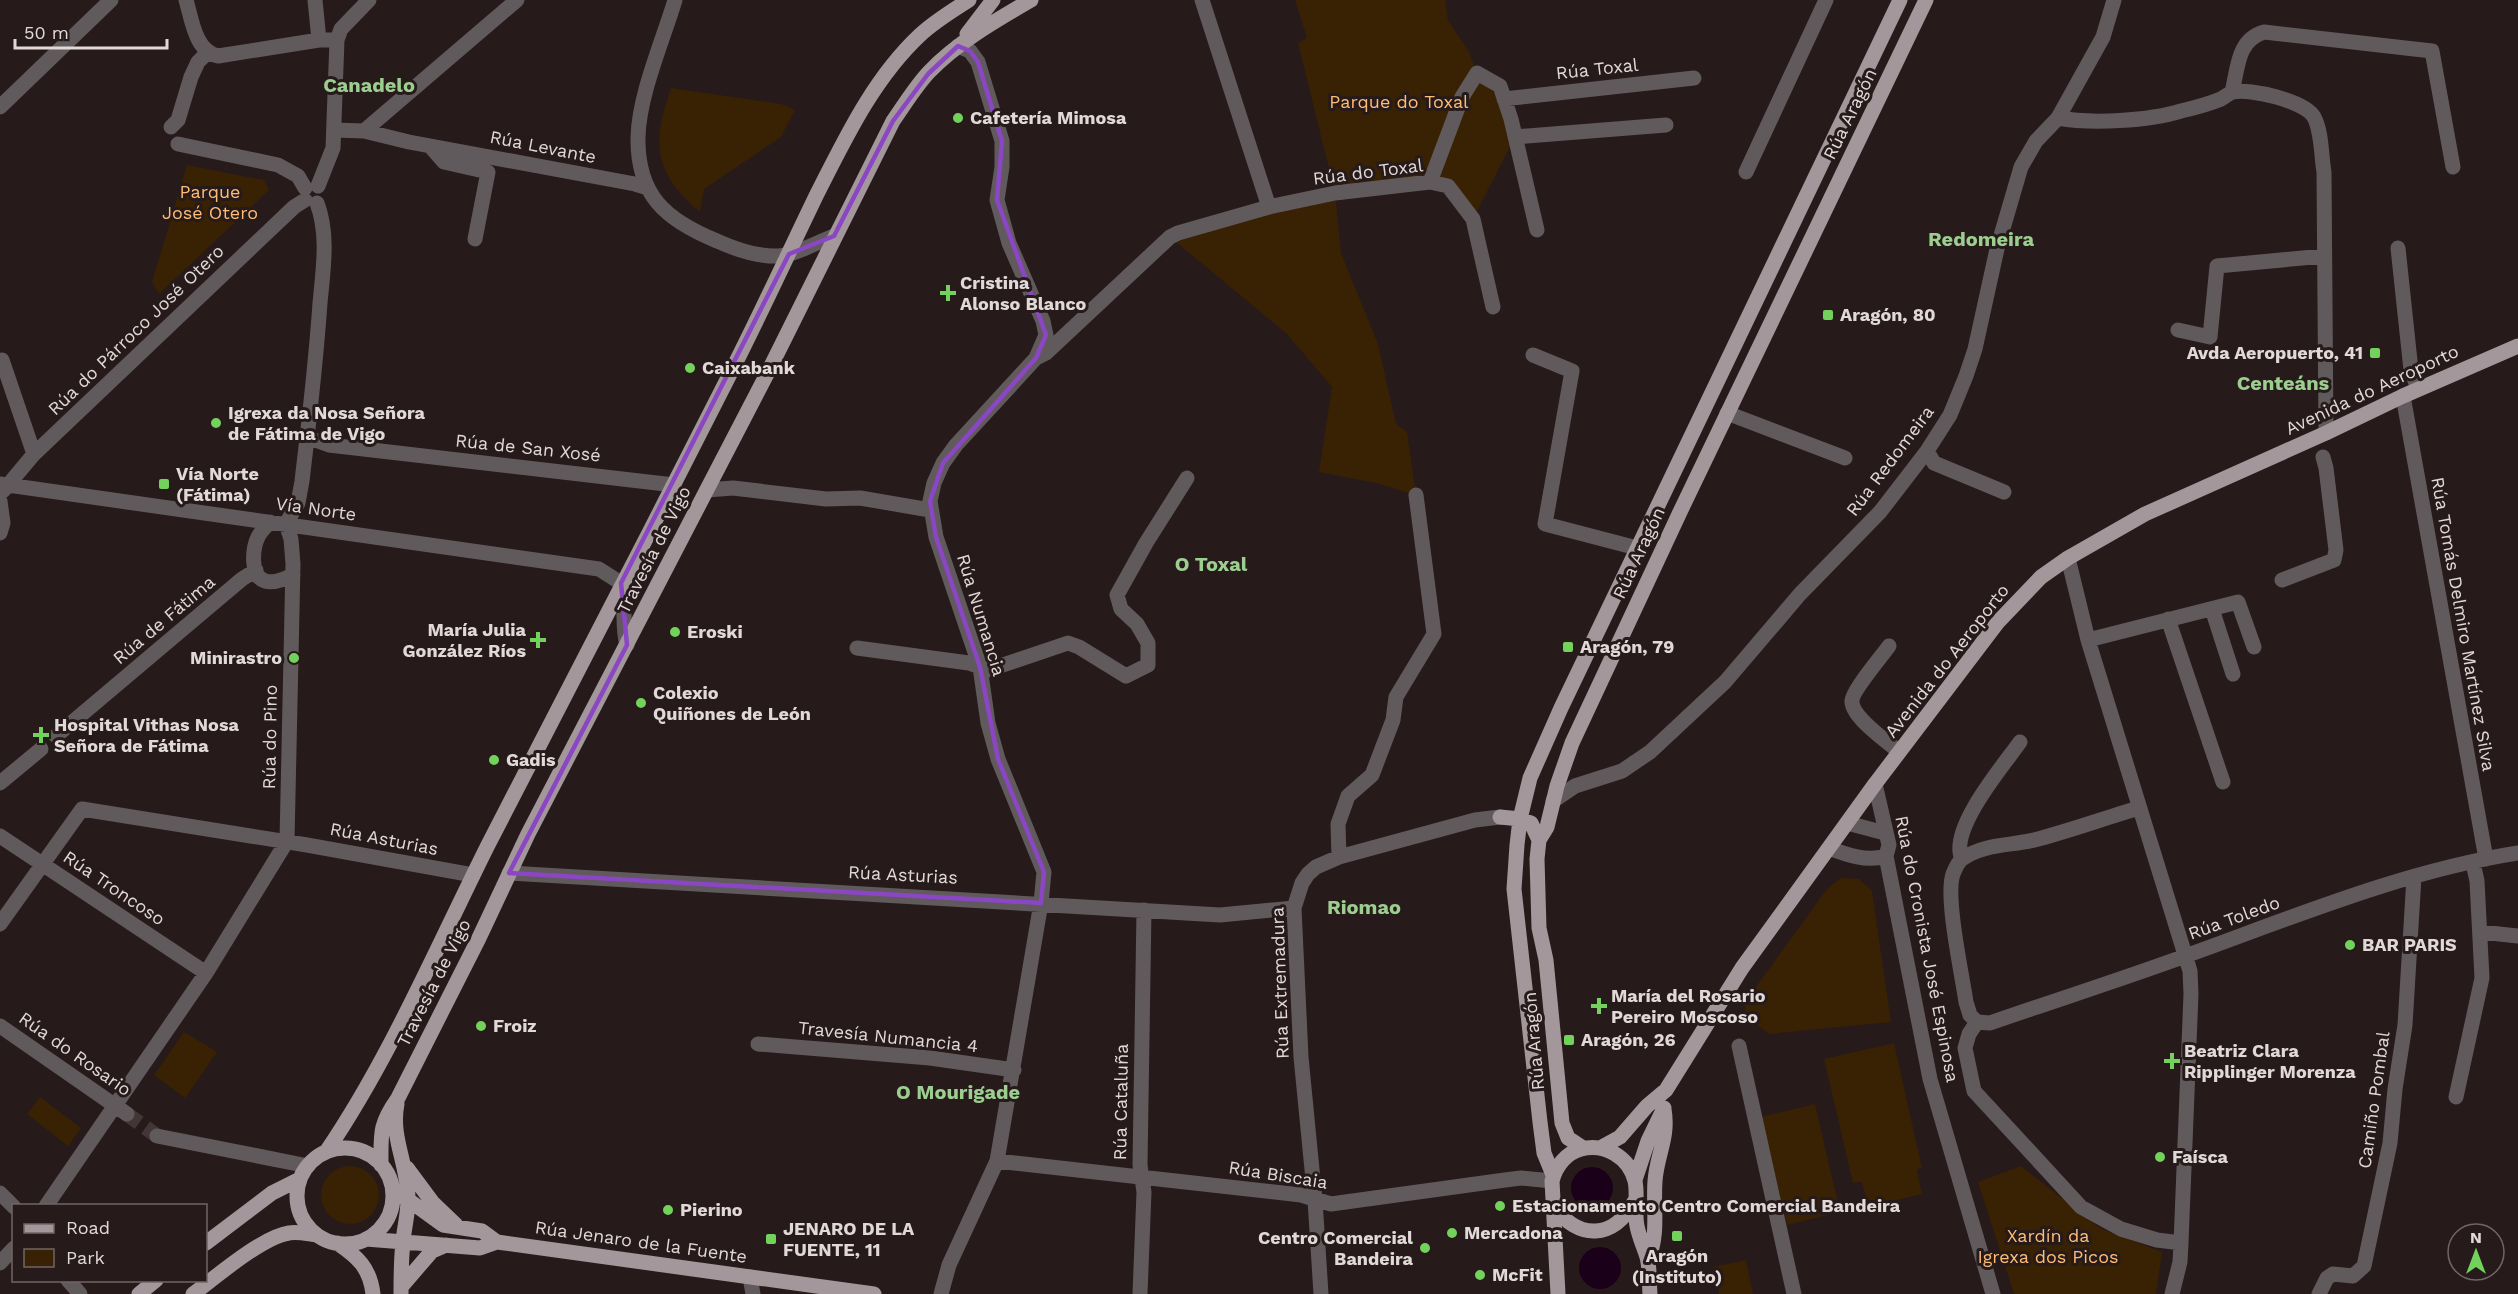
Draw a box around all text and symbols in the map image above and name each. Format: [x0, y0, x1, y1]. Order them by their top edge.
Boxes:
scale bar [15, 12, 166, 50]
text: 50 m [24, 22, 69, 43]
street label: Rúa Toxal [1555, 54, 1640, 83]
street label: Rúa Aragón [1818, 65, 1881, 163]
district label: Canadelo [323, 73, 415, 97]
park label: Parque do Toxal [1329, 91, 1469, 112]
place label: Cafetería Mimosa [970, 107, 1127, 128]
marker: Cafetería Mimosa [951, 111, 965, 125]
street label: Rúa Levante [488, 126, 598, 167]
street label: Rúa do Toxal [1312, 154, 1425, 189]
park label: Parque José Otero [162, 181, 258, 223]
district label: Redomeira [1928, 227, 2034, 251]
street label: Rúa do Párroco José Otero [43, 240, 228, 419]
place label: Cristina Alonso Blanco [960, 272, 1087, 314]
marker: Cristina Alonso Blanco [941, 286, 955, 300]
place label: Aragón, 80 [1840, 304, 1936, 325]
marker: Aragón, 80 [1821, 308, 1835, 322]
street label: Avenida do Aeroporto [2282, 340, 2462, 439]
place label: Avda Aeropuerto, 41 [2187, 342, 2363, 363]
marker: Avda Aeropuerto, 41 [2368, 346, 2382, 360]
place label: Caixabank [702, 357, 796, 378]
marker: Caixabank [683, 361, 697, 375]
district label: Centeáns [2237, 371, 2330, 395]
street label: Rúa Redomeira [1841, 401, 1938, 520]
place label: Igrexa da Nosa Señora de Fátima de Vigo [228, 402, 426, 444]
marker: Igrexa da Nosa Señora de Fátima de Vigo [209, 416, 223, 430]
street label: Rúa de San Xosé [454, 429, 602, 466]
place label: Vía Norte (Fátima) [176, 463, 259, 505]
street label: Rúa Tomás Delmiro Martínez Silva [2427, 475, 2500, 773]
marker: Vía Norte (Fátima) [157, 477, 171, 491]
street label: Travesía de Vigo [612, 482, 695, 617]
street label: Vía Norte [275, 492, 358, 525]
street label: Rúa Aragón [1608, 504, 1669, 602]
street label: Rúa Numancia [953, 551, 1010, 678]
district label: O Toxal [1175, 552, 1248, 576]
street label: Rúa de Fátima [109, 571, 219, 668]
street label: Avenida do Aeroporto [1880, 580, 2013, 742]
place label: María Julia González Ríos [403, 619, 527, 661]
place label: Eroski [687, 621, 743, 642]
marker: Eroski [668, 625, 682, 639]
marker: María Julia González Ríos [531, 633, 545, 647]
place label: Aragón, 79 [1580, 636, 1674, 657]
marker: Aragón, 79 [1561, 640, 1575, 654]
place label: Minirastro [190, 647, 282, 668]
marker: Minirastro [287, 651, 301, 665]
place label: Colexio Quiñones de León [653, 682, 811, 724]
street label: Rúa do Pino [258, 684, 281, 790]
marker: Colexio Quiñones de León [634, 696, 648, 710]
place label: Hospital Vithas Nosa Señora de Fátima [54, 714, 239, 756]
marker: Hospital Vithas Nosa Señora de Fátima [32, 726, 50, 744]
place label: Gadis [506, 749, 556, 770]
marker: Gadis [487, 753, 501, 767]
street label: Rúa do Cronista José Espinosa [1891, 814, 1964, 1084]
street label: Rúa Asturias [328, 818, 440, 859]
street label: Rúa Troncoso [59, 846, 169, 929]
street label: Rúa Asturias [848, 861, 958, 888]
street label: Rúa Toledo [2185, 891, 2283, 944]
district label: Riomao [1327, 895, 1401, 919]
street label: Rúa Extremadura [1266, 907, 1293, 1059]
street label: Travesía de Vigo [392, 915, 475, 1050]
place label: BAR PARIS [2362, 934, 2457, 955]
marker: BAR PARIS [2343, 938, 2357, 952]
place label: María del Rosario Pereiro Moscoso [1611, 985, 1766, 1027]
street label: Rúa Aragón [1519, 991, 1548, 1091]
marker: María del Rosario Pereiro Moscoso [1592, 999, 1606, 1013]
street label: Rúa do Rosario [15, 1007, 135, 1100]
place label: Froiz [493, 1015, 537, 1036]
street label: Travesía Numancia 4 [797, 1017, 979, 1056]
marker: Froiz [474, 1019, 488, 1033]
place label: Aragón, 26 [1581, 1029, 1676, 1050]
street label: Camiño Pombal [2353, 1029, 2394, 1170]
marker: Aragón, 26 [1562, 1033, 1576, 1047]
place label: Beatriz Clara Ripplinger Morenza [2184, 1040, 2356, 1082]
street label: Rúa Cataluña [1109, 1043, 1132, 1160]
marker: Beatriz Clara Ripplinger Morenza [2165, 1054, 2179, 1068]
district label: O Mourigade [896, 1080, 1020, 1104]
place label: Faísca [2172, 1146, 2229, 1167]
marker: Faísca [2153, 1150, 2167, 1164]
street label: Rúa Biscaia [1227, 1156, 1329, 1193]
place label: Estacionamento Centro Comercial Bandeira [1512, 1195, 1901, 1216]
place label: Pierino [680, 1199, 743, 1220]
marker: Estacionamento Centro Comercial Bandeira [1493, 1199, 1507, 1213]
marker: Pierino [661, 1203, 675, 1217]
legend [12, 1204, 207, 1282]
street label: Rúa Jenaro de la Fuente [534, 1216, 748, 1267]
text: Road [66, 1217, 110, 1238]
place label: JENARO DE LA FUENTE, 11 [783, 1218, 915, 1260]
place label: Mercadona [1464, 1222, 1563, 1243]
north arrow [2446, 1222, 2506, 1282]
park label: Xardín da Igrexa dos Picos [1978, 1225, 2118, 1267]
marker: Mercadona [1445, 1226, 1459, 1240]
place label: Centro Comercial Bandeira [1258, 1227, 1414, 1269]
text: N [2470, 1228, 2482, 1247]
marker: Aragón (Instituto) [1670, 1229, 1684, 1243]
marker: JENARO DE LA FUENTE, 11 [764, 1232, 778, 1246]
marker: Centro Comercial Bandeira [1418, 1241, 1432, 1255]
place label: Aragón (Instituto) [1632, 1245, 1722, 1287]
text: Park [66, 1247, 105, 1268]
place label: McFit [1492, 1264, 1543, 1285]
marker: McFit [1473, 1268, 1487, 1282]

